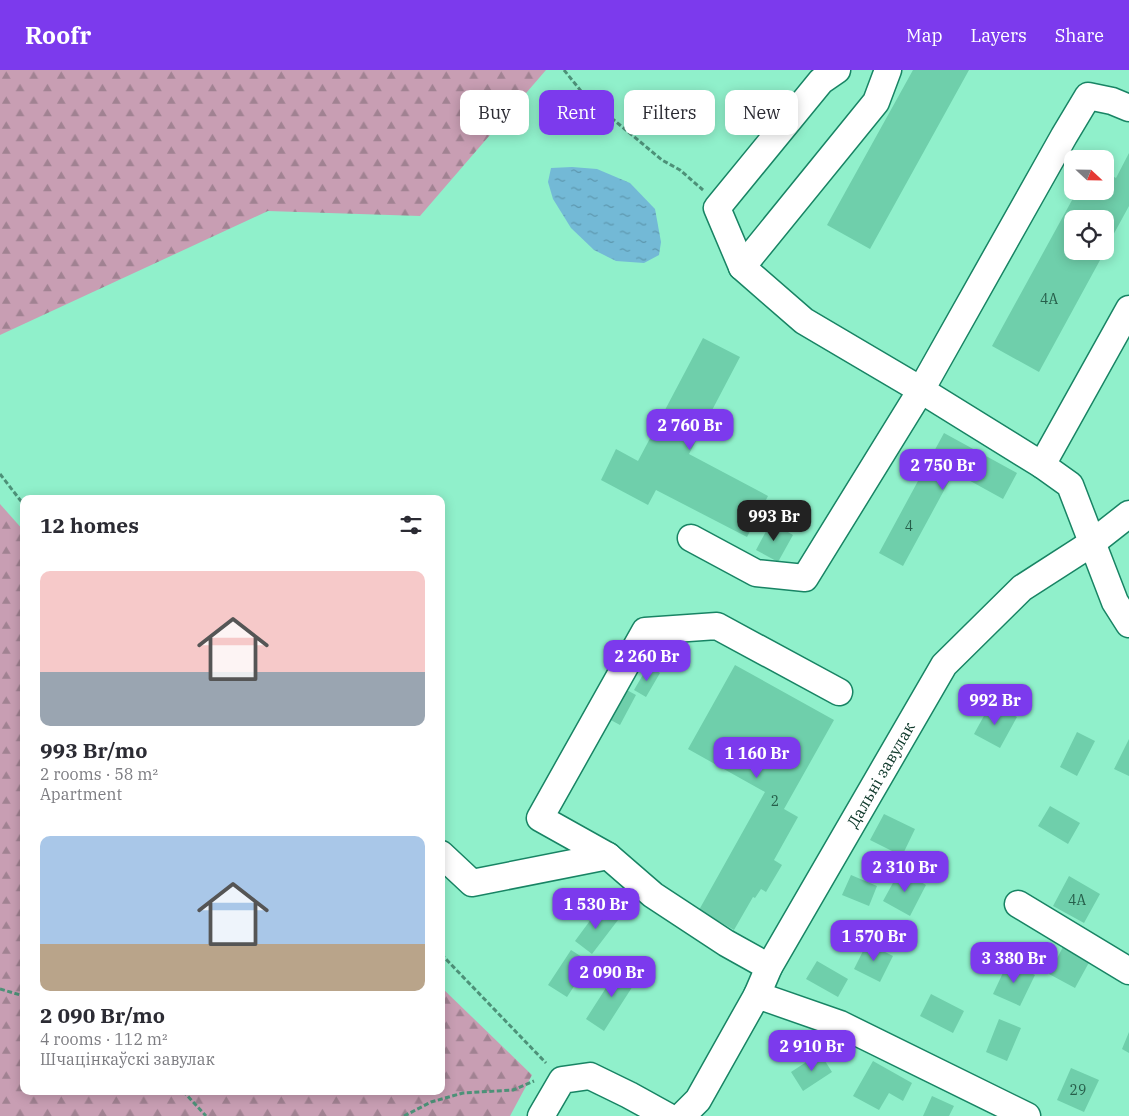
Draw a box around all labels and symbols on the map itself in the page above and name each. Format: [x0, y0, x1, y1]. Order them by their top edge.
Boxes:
north arrow [1064, 150, 1114, 200]
house number: 4А [1040, 290, 1058, 308]
pin: 2 760 Br [638, 408, 742, 451]
pin: 2 750 Br [891, 448, 995, 491]
pin: 993 Br [733, 500, 815, 542]
house number: 4 [905, 517, 913, 535]
pin: 2 260 Br [595, 640, 699, 682]
pin: 992 Br [954, 684, 1036, 726]
street label: Дальні завулак [842, 718, 919, 831]
pin: 1 160 Br [705, 736, 809, 779]
house number: 2 [771, 792, 779, 810]
pin: 2 310 Br [853, 850, 957, 893]
pin: 1 530 Br [544, 888, 648, 930]
house number: 4А [1068, 891, 1086, 909]
pin: 1 570 Br [822, 920, 926, 962]
pin: 3 380 Br [962, 942, 1066, 984]
pin: 2 090 Br [560, 956, 664, 998]
pin: 2 910 Br [760, 1030, 864, 1072]
house number: 29 [1070, 1081, 1086, 1099]

